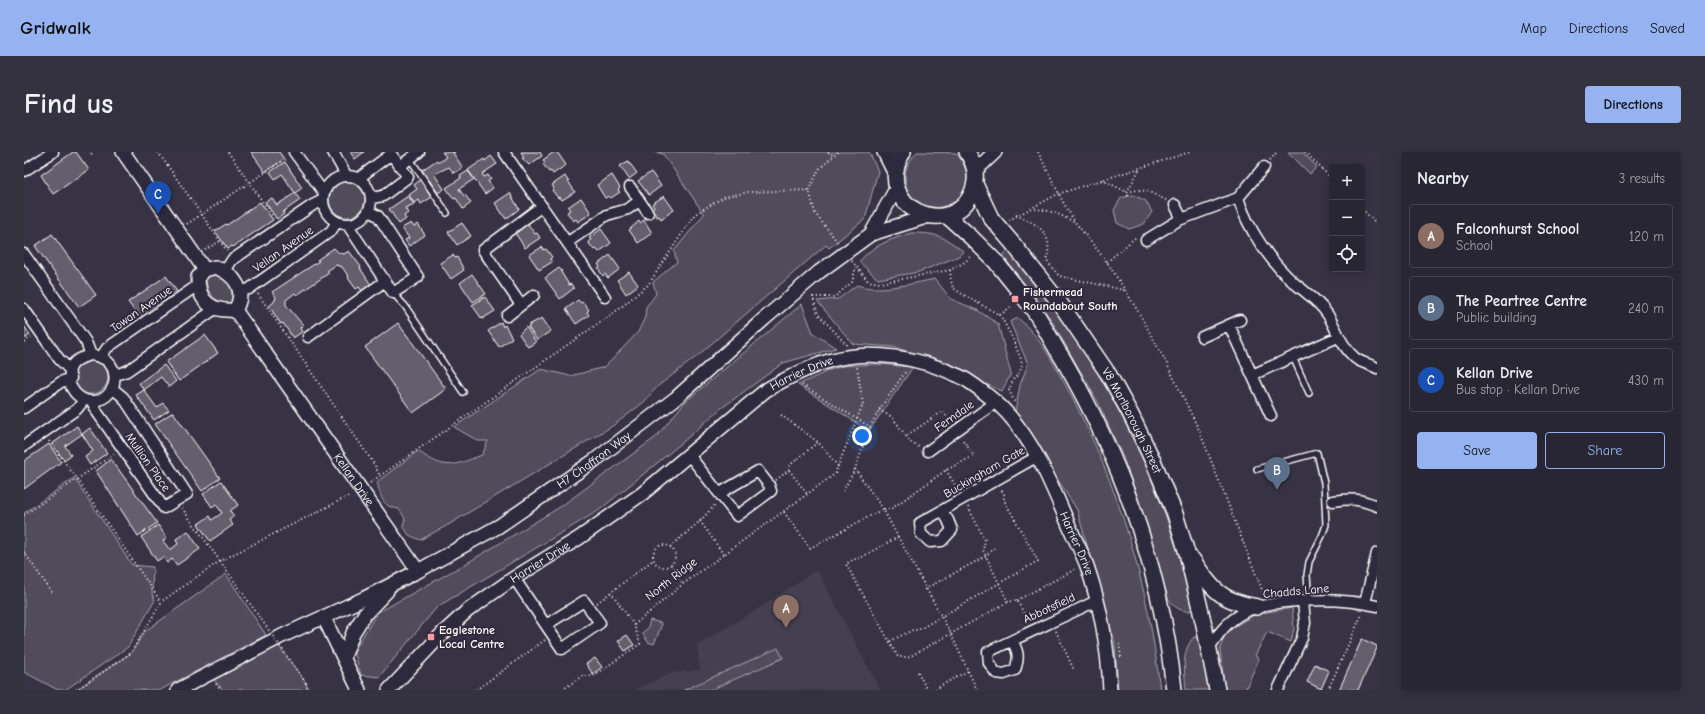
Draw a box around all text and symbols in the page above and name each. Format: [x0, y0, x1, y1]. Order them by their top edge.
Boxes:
text: Gridwalk [20, 17, 91, 39]
text: Map [1520, 20, 1547, 37]
text: Directions [1569, 20, 1628, 37]
text: Saved [1650, 20, 1685, 37]
button: Directions [1585, 86, 1681, 123]
text: Find us [24, 88, 113, 120]
map controls [1329, 164, 1365, 272]
button: + [1329, 164, 1365, 200]
text: Nearby [1417, 169, 1468, 188]
text: 3 results [1619, 171, 1665, 186]
pin: C [145, 181, 171, 214]
button: − [1329, 200, 1365, 236]
text: Falconhurst School [1456, 220, 1579, 238]
street label: Vellan Avenue [250, 223, 316, 275]
text: A [1427, 229, 1435, 244]
text: 120 m [1629, 229, 1664, 244]
button: locate [1329, 236, 1365, 272]
text: School [1456, 238, 1493, 253]
street label: Towan Avenue [108, 283, 174, 335]
place label: Fishermead Roundabout South [1023, 285, 1117, 313]
text: The Peartree Centre [1456, 292, 1587, 310]
marker: Fishermead Roundabout South [1010, 294, 1020, 304]
text: B [1427, 301, 1435, 316]
text: 240 m [1628, 301, 1664, 316]
text: Public building [1456, 310, 1537, 325]
street label: Harrier Drive [768, 353, 835, 393]
text: Kellan Drive [1456, 364, 1533, 382]
street label: V8 Marlborough Street [1099, 365, 1165, 476]
text: C [1427, 373, 1435, 388]
text: 430 m [1628, 373, 1664, 388]
text: Bus stop · Kellan Drive [1456, 382, 1580, 397]
street label: Ferndale [932, 397, 976, 435]
your location [852, 426, 872, 446]
street label: H7 Chaffron Way [554, 428, 634, 491]
street label: Mullion Place [123, 430, 173, 494]
button: Save [1417, 432, 1537, 469]
button: Share [1545, 432, 1665, 469]
street label: Buckingham Gate [941, 443, 1027, 501]
street label: Kellan Drive [331, 451, 377, 508]
pin: B [1264, 457, 1290, 490]
street label: Harrier Drive [1057, 510, 1097, 577]
street label: Harrier Drive [507, 538, 573, 586]
street label: North Ridge [642, 555, 700, 603]
street label: Chadds Lane [1262, 581, 1330, 601]
street label: Abbotsfield [1021, 590, 1077, 626]
pin: A [773, 595, 799, 628]
place label: Eaglestone Local Centre [439, 623, 504, 651]
marker: Eaglestone Local Centre [426, 632, 436, 642]

